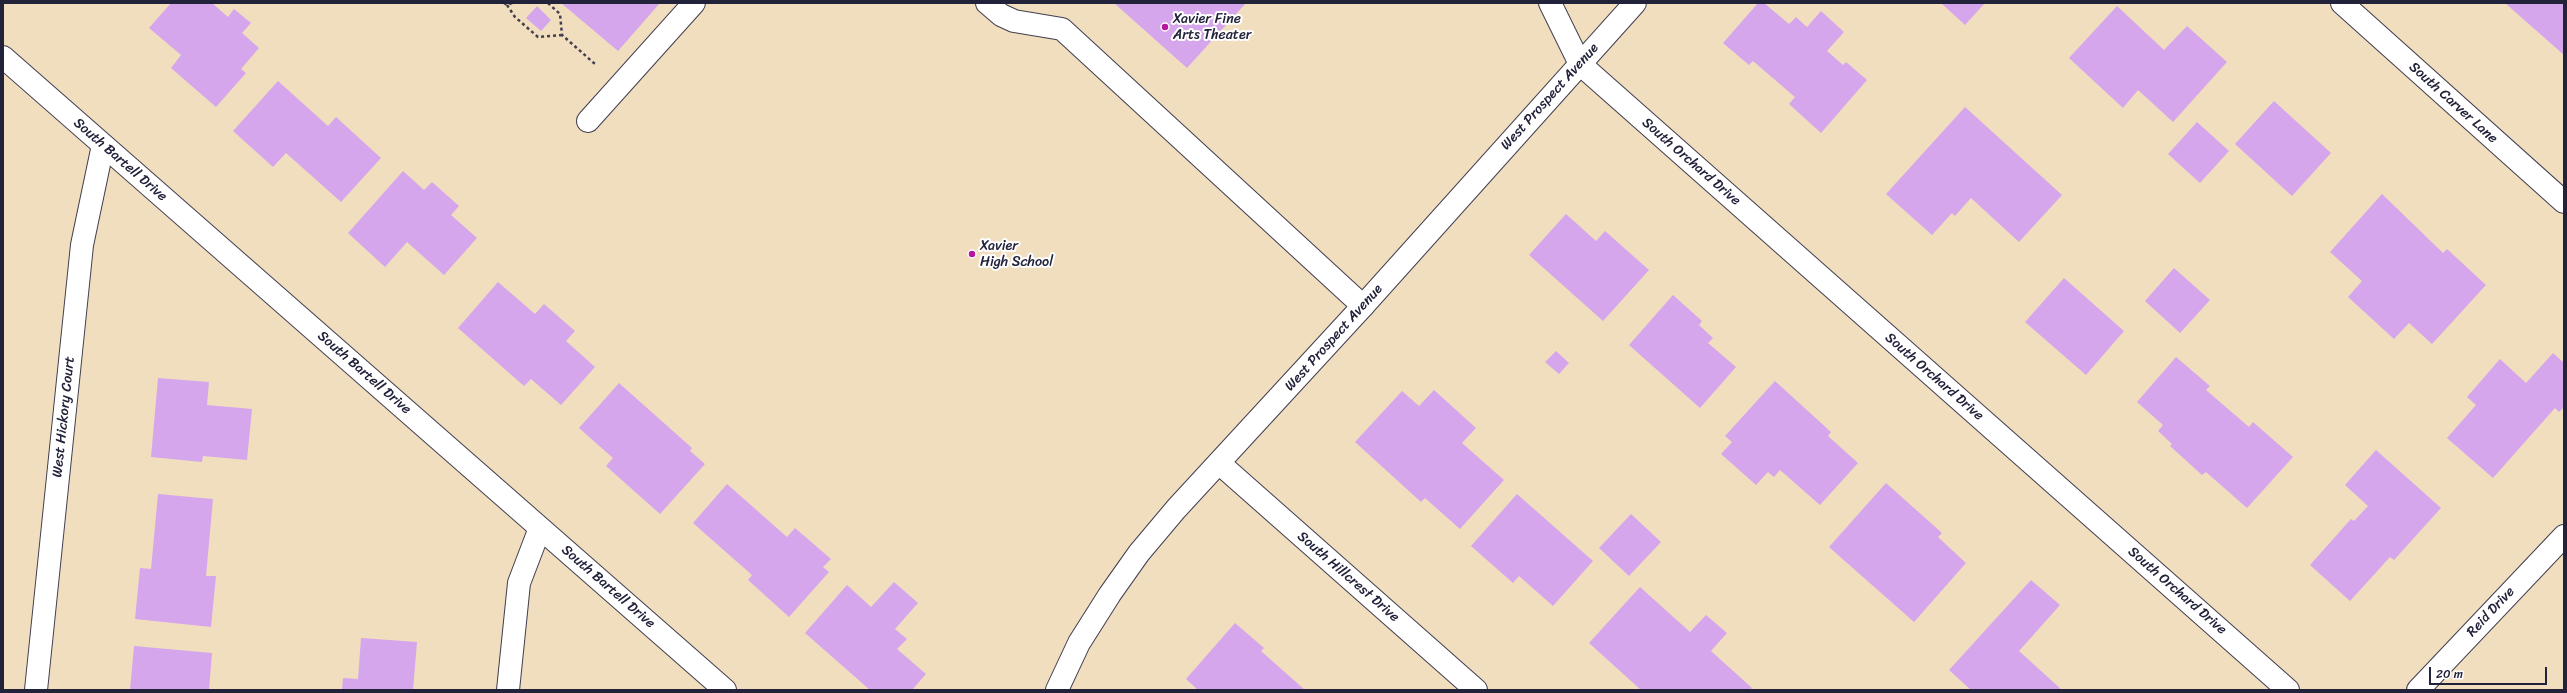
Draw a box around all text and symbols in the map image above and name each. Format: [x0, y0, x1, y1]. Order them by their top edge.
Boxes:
place label: Xavier Fine Arts Theater [1173, 11, 1251, 44]
marker: Xavier Fine Arts Theater [1160, 22, 1170, 32]
street label: West Prospect Avenue [1498, 40, 1602, 154]
street label: South Carver Lane [2405, 59, 2501, 147]
street label: South Bartell Drive [70, 115, 170, 205]
street label: South Orchard Drive [1638, 115, 1744, 209]
place label: Xavier High School [980, 238, 1053, 270]
marker: Xavier High School [967, 249, 977, 259]
street label: West Prospect Avenue [1282, 281, 1386, 395]
street label: South Bartell Drive [314, 328, 414, 418]
street label: South Orchard Drive [1881, 330, 1987, 424]
street label: West Hickory Court [49, 356, 79, 478]
street label: South Hillcrest Drive [1294, 528, 1402, 626]
street label: South Bartell Drive [558, 542, 658, 632]
street label: South Orchard Drive [2124, 544, 2230, 638]
street label: Reid Drive [2464, 584, 2518, 640]
scale bar [2431, 659, 2549, 685]
text: 20 m [2436, 663, 2463, 685]

